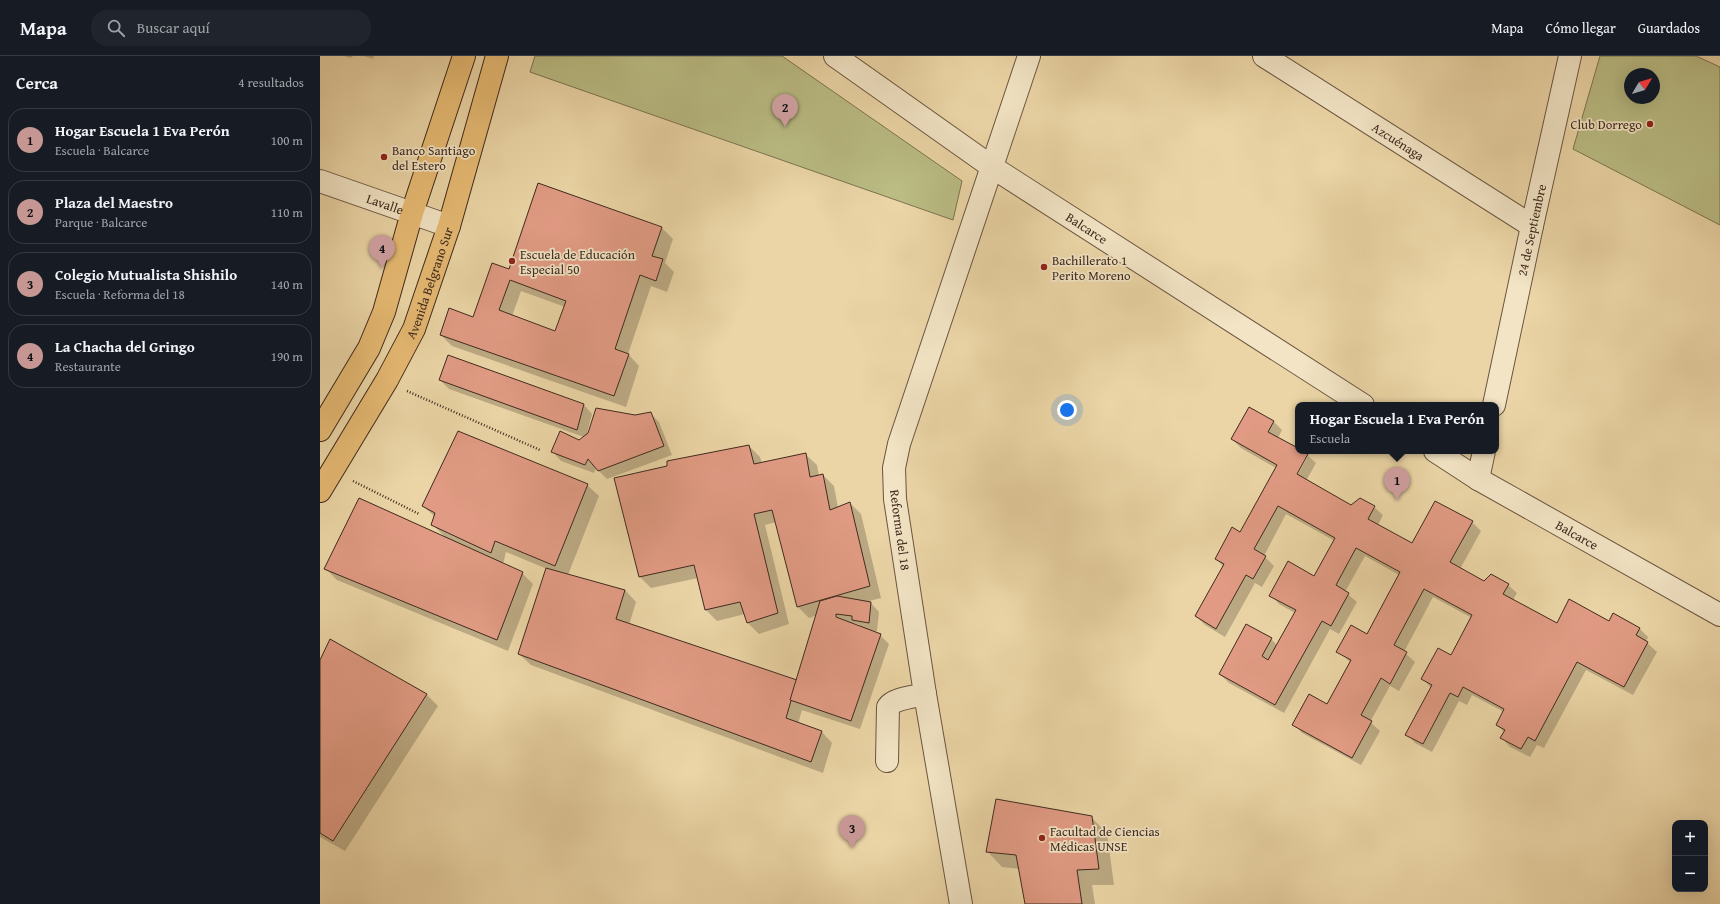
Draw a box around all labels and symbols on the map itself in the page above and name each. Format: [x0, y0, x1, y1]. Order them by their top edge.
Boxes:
north arrow [1624, 68, 1660, 104]
pin: 2 [772, 94, 798, 127]
place label: Club Dorrego [1570, 115, 1642, 134]
street label: Azcuénaga [1368, 117, 1429, 165]
marker: Club Dorrego [1645, 119, 1655, 129]
place label: Banco Santiago del Estero [392, 141, 476, 175]
marker: Banco Santiago del Estero [379, 152, 389, 162]
street label: 24 de Septiembre [1512, 182, 1551, 278]
street label: Lavalle [364, 188, 406, 219]
street label: Balcarce [1062, 207, 1111, 248]
street label: Avenida Belgrano Sur [401, 224, 458, 342]
pin: 4 [369, 235, 395, 268]
place label: Escuela de Educación Especial 50 [520, 245, 636, 279]
place label: Bachillerato 1 Perito Moreno [1052, 251, 1131, 285]
marker: Escuela de Educación Especial 50 [507, 256, 517, 266]
marker: Bachillerato 1 Perito Moreno [1039, 262, 1049, 272]
your location [1057, 400, 1077, 420]
pin: 1 [1384, 467, 1410, 500]
street label: Reforma del 18 [885, 488, 915, 572]
street label: Balcarce [1552, 515, 1602, 554]
pin: 3 [839, 815, 865, 848]
place label: Facultad de Ciencias Médicas UNSE [1050, 822, 1160, 856]
marker: Facultad de Ciencias Médicas UNSE [1037, 833, 1047, 843]

